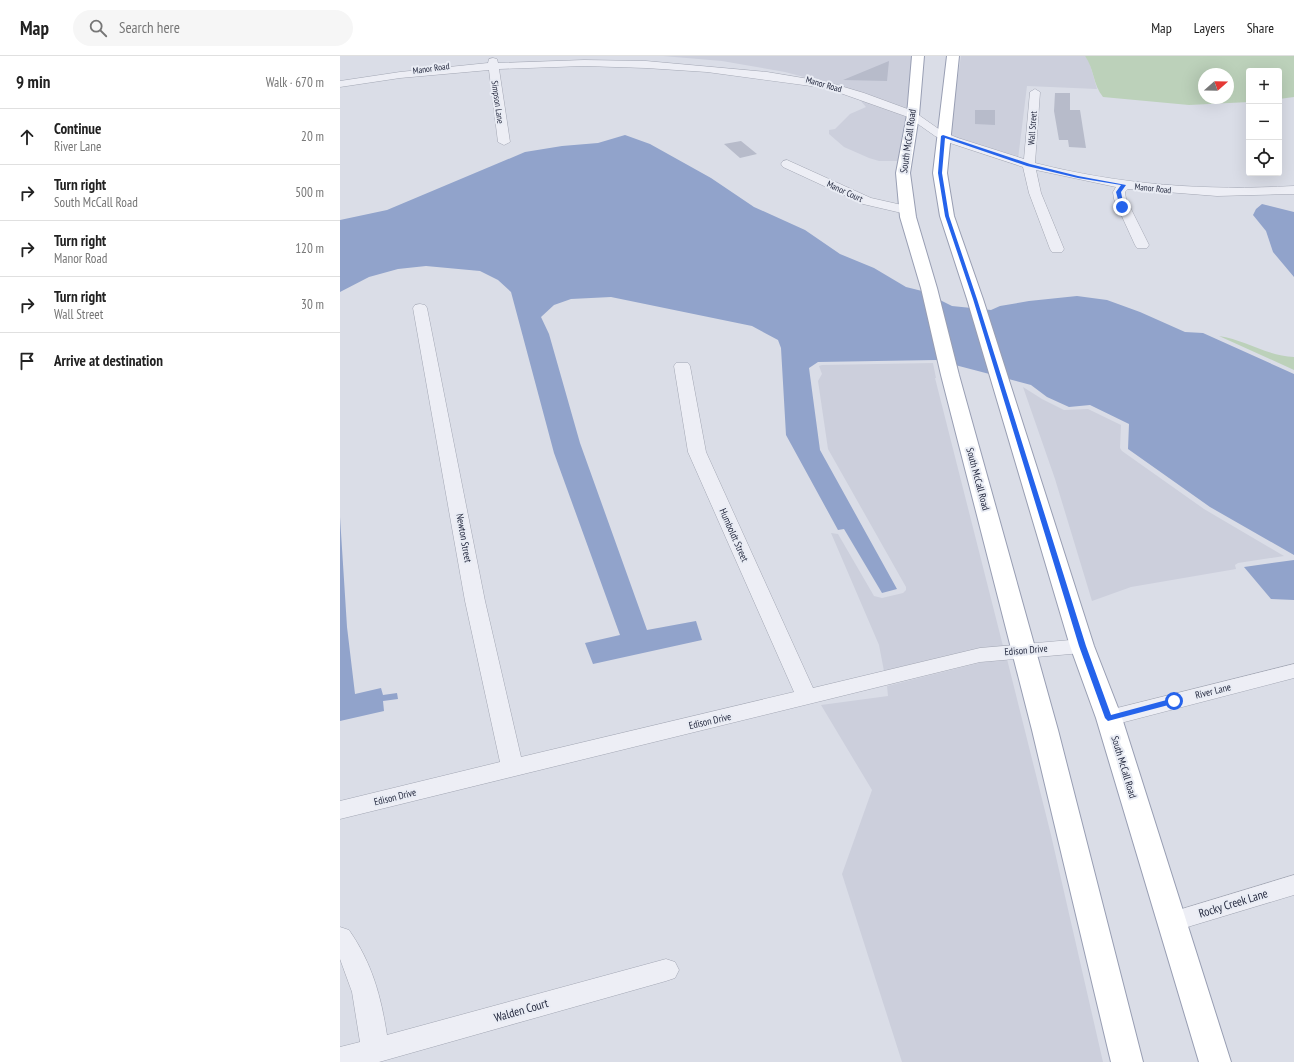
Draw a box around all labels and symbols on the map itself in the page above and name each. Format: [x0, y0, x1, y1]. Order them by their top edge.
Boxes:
street label: Manor Road [412, 60, 450, 76]
north arrow [1198, 68, 1234, 104]
street label: Manor Road [805, 74, 843, 94]
street label: Simpson Lane [490, 80, 506, 124]
street label: South McCall Road [897, 108, 919, 174]
street label: Wall Street [1025, 110, 1039, 145]
street label: Manor Court [825, 178, 865, 204]
street label: Manor Road [1134, 181, 1172, 195]
route end [1113, 198, 1131, 216]
street label: South McCall Road [963, 446, 993, 512]
street label: Humboldt Street [716, 506, 752, 564]
street label: Newton Street [453, 512, 475, 564]
street label: Edison Drive [1004, 642, 1048, 658]
street label: River Lane [1194, 680, 1232, 702]
route start [1165, 692, 1183, 710]
street label: Edison Drive [688, 710, 732, 732]
street label: South McCall Road [1108, 734, 1140, 800]
street label: Edison Drive [372, 785, 418, 809]
street label: Rocky Creek Lane [1197, 885, 1269, 921]
street label: Walden Court [492, 995, 550, 1025]

